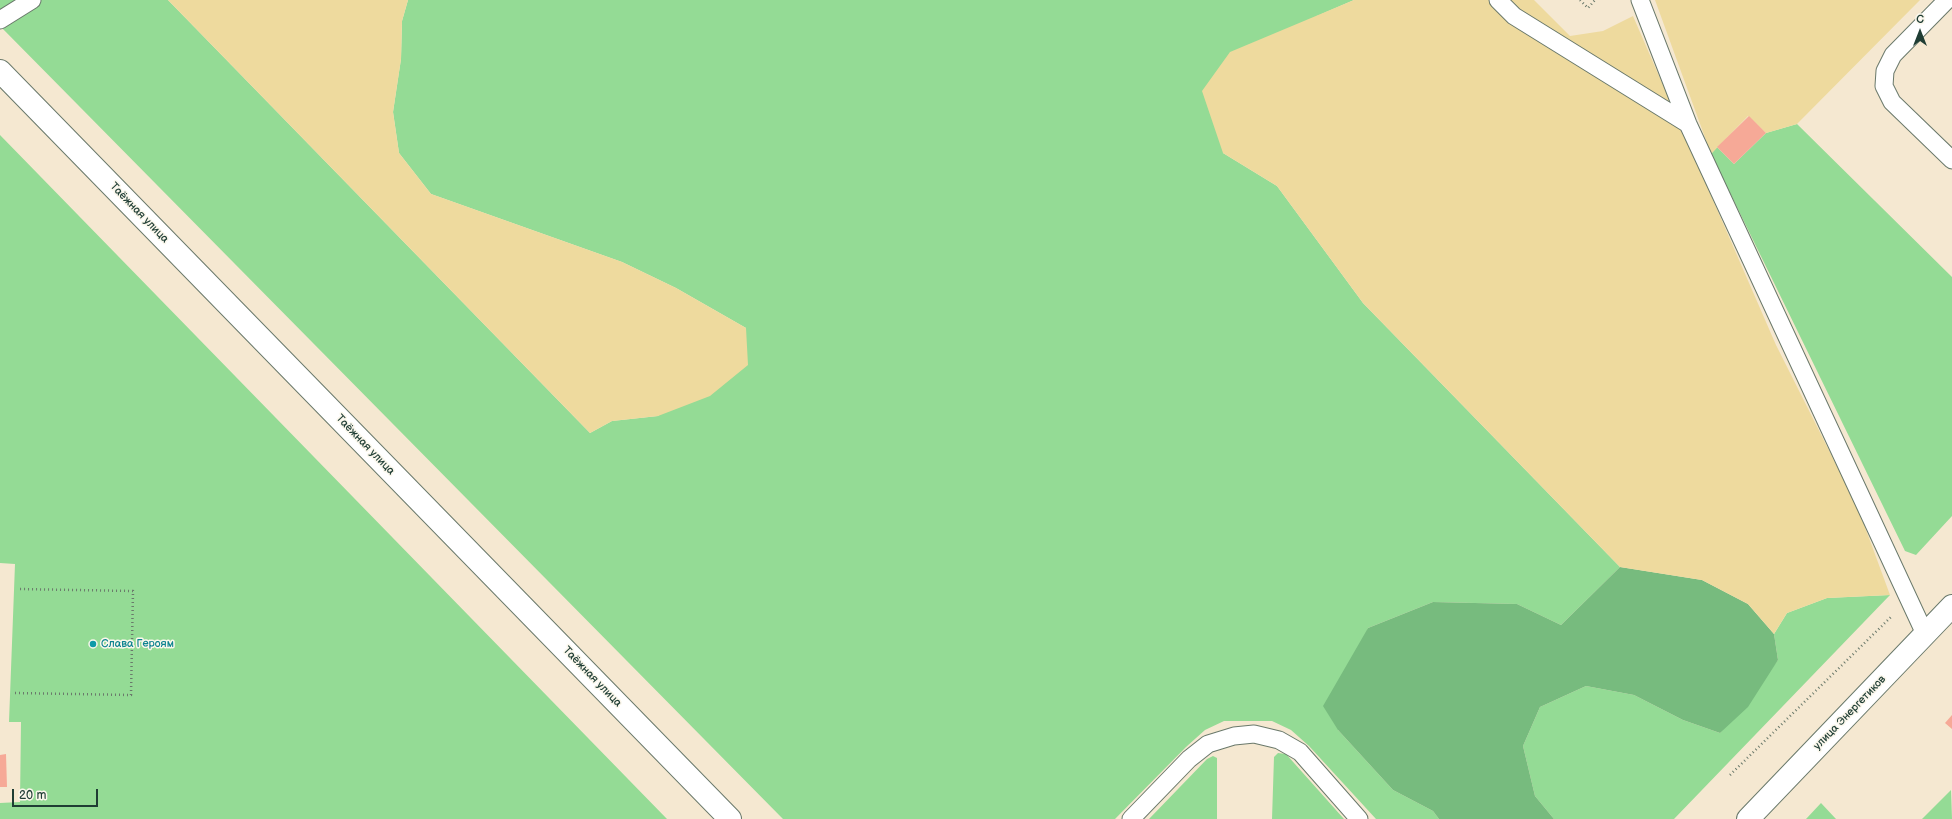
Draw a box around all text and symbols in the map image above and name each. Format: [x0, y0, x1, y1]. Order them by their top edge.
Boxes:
north arrow [1900, 12, 1940, 52]
text: С [1916, 13, 1924, 26]
street label: Таёжная улица [107, 180, 171, 246]
street label: Таёжная улица [333, 412, 397, 478]
place label: Слава Героям [101, 637, 174, 651]
marker: Слава Героям [88, 639, 98, 649]
street label: Таёжная улица [560, 644, 624, 710]
street label: улица Энергетиков [1811, 673, 1889, 753]
scale bar [14, 781, 100, 807]
text: 20 m [19, 788, 46, 803]

